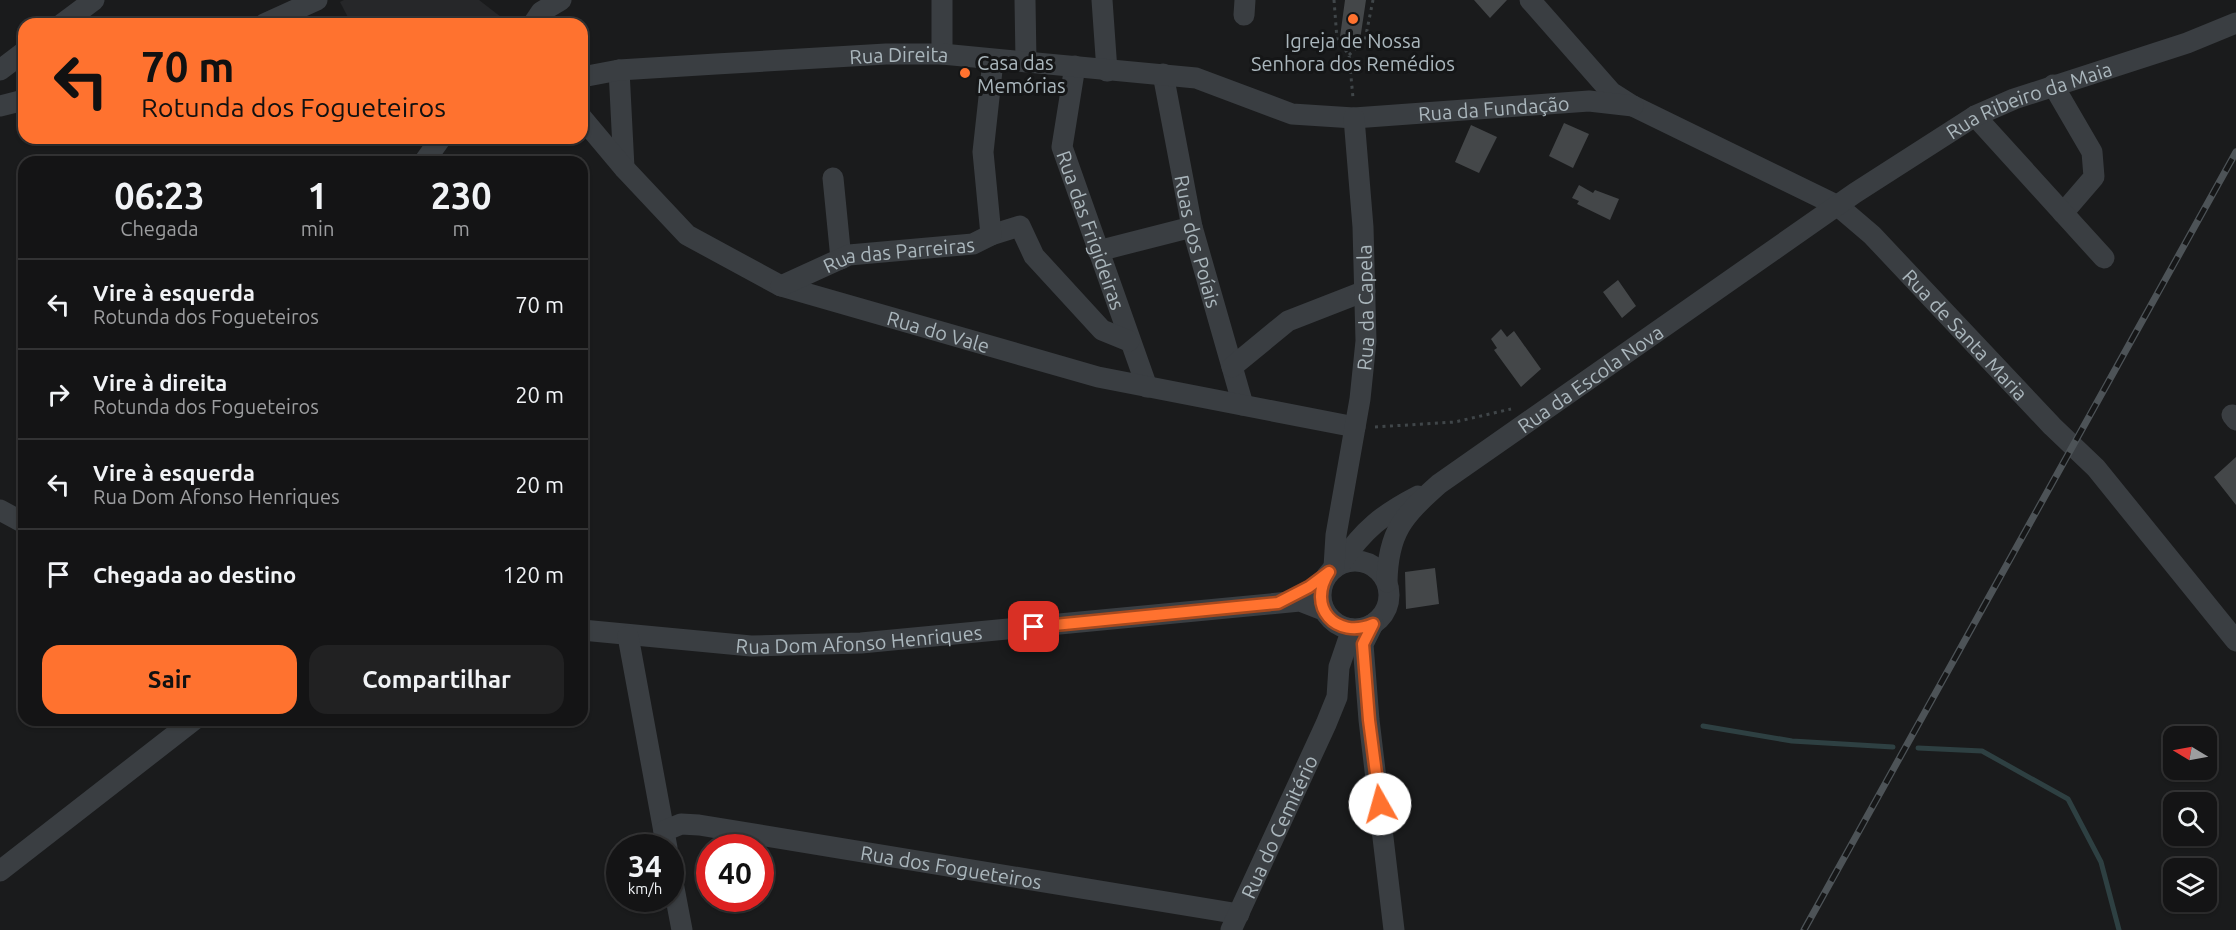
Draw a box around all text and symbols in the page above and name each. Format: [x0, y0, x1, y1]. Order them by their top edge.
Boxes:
marker: Igreja de Nossa Senhora dos Remédios [1346, 12, 1360, 26]
place label: Igreja de Nossa Senhora dos Remédios [1251, 29, 1455, 75]
icon: left [42, 42, 120, 120]
street label: Rua Direita [849, 42, 950, 68]
text: 70 m [141, 43, 235, 90]
place label: Casa das Memórias [977, 51, 1066, 97]
street label: Rua Ribeiro da Maia [1942, 57, 2115, 143]
marker: Casa das Memórias [958, 66, 972, 80]
street label: Rua da Fundação [1417, 91, 1570, 125]
text: Rotunda dos Fogueteiros [141, 92, 446, 122]
street label: Rua das Frigideiras [1053, 147, 1130, 313]
street label: Ruas dos Poíais [1171, 173, 1226, 310]
text: 06:23 [114, 175, 204, 216]
text: 1 [307, 175, 328, 216]
text: 230 [431, 175, 492, 216]
text: Chegada [120, 217, 199, 240]
text: min [301, 217, 334, 240]
text: m [453, 217, 470, 240]
street label: Rua das Parreiras [819, 232, 976, 277]
street label: Rua da Capela [1352, 244, 1378, 372]
street label: Rua de Santa Maria [1899, 264, 2033, 405]
text: Vire à esquerda [93, 280, 255, 305]
icon: left [42, 288, 75, 321]
text: 70 m [515, 292, 564, 317]
text: Rotunda dos Fogueteiros [93, 305, 319, 328]
street label: Rua do Vale [884, 306, 992, 357]
street label: Rua da Escola Nova [1513, 320, 1667, 437]
text: Vire à direita [93, 370, 227, 395]
icon: right [42, 378, 75, 411]
text: 20 m [515, 382, 564, 407]
text: Rotunda dos Fogueteiros [93, 395, 319, 418]
text: Vire à esquerda [93, 460, 255, 485]
icon: left [42, 468, 75, 501]
text: 20 m [515, 472, 564, 497]
text: Rua Dom Afonso Henriques [93, 485, 340, 508]
icon: arrive [42, 558, 75, 591]
text: Chegada ao destino [93, 562, 296, 587]
text: 120 m [503, 562, 564, 587]
pin [1008, 601, 1059, 652]
icon: arrive [1017, 610, 1050, 643]
street label: Rua Dom Afonso Henriques [735, 620, 983, 658]
button: Sair [42, 645, 297, 714]
button: Compartilhar [309, 645, 564, 714]
north arrow [2163, 726, 2217, 780]
map controls [2163, 726, 2217, 912]
street label: Rua do Cemitério [1236, 751, 1322, 902]
position arrow [1348, 772, 1412, 836]
button: search [2163, 792, 2217, 846]
speed limit sign: 40 [696, 834, 774, 912]
street label: Rua dos Fogueteiros [859, 840, 1043, 893]
text: 34 [628, 849, 662, 883]
button: layers [2163, 858, 2217, 912]
text: km/h [628, 880, 662, 897]

